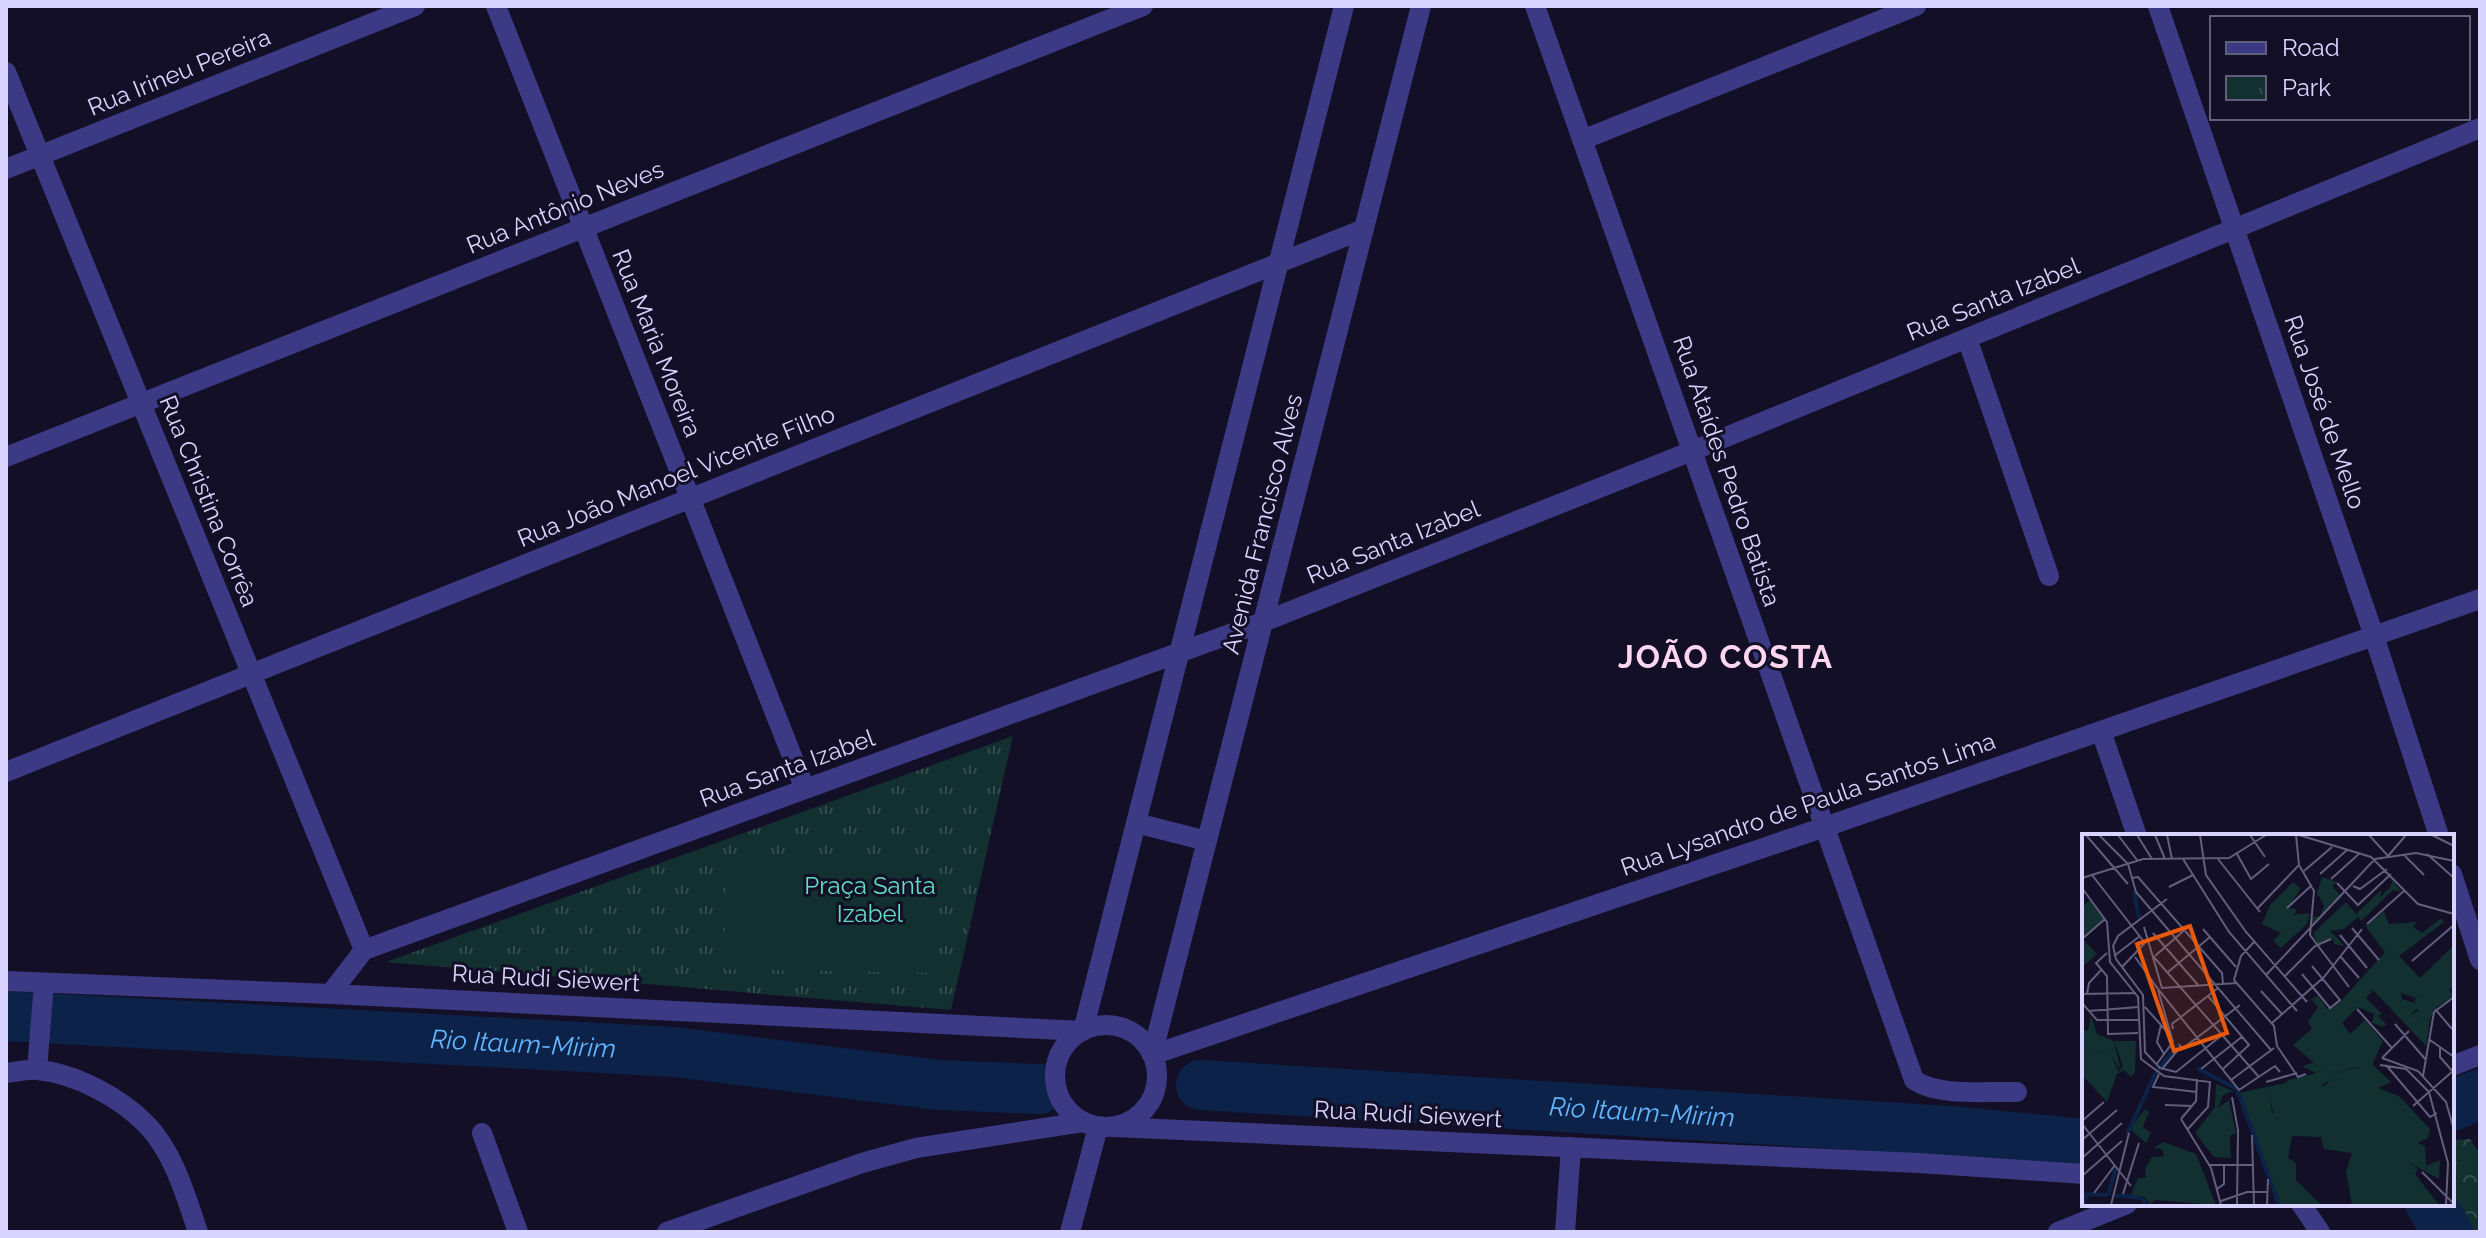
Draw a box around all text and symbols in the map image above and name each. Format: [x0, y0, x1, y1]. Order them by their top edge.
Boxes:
legend [2210, 16, 2470, 120]
street label: Rua Irineu Pereira [83, 22, 275, 122]
text: Road [2282, 33, 2340, 62]
text: Park [2282, 73, 2331, 102]
street label: Rua Antônio Neves [462, 154, 668, 260]
street label: Rua Maria Moreira [606, 245, 708, 441]
street label: Rua Santa Izabel [1902, 251, 2084, 347]
street label: Rua José de Mello [2278, 311, 2372, 513]
street label: Rua Ataídes Pedro Batista [1667, 332, 1787, 610]
street label: Rua Christina Corrêa [153, 391, 265, 611]
street label: Avenida Francisco Alves [1216, 391, 1308, 657]
street label: Rua João Manoel Vicente Filho [513, 399, 839, 553]
street label: Rua Santa Izabel [1302, 494, 1484, 590]
district label: JOÃO COSTA [1618, 638, 1834, 675]
street label: Rua Santa Izabel [696, 723, 879, 813]
street label: Rua Lysandro de Paula Santos Lima [1617, 726, 1999, 882]
inset map [2082, 834, 2454, 1206]
park label: Praça Santa Izabel [804, 871, 936, 928]
street label: Rua Rudi Siewert [451, 959, 641, 997]
water label: Rio Itaum-Mirim [430, 1024, 617, 1064]
water label: Rio Itaum-Mirim [1549, 1091, 1736, 1133]
street label: Rua Rudi Siewert [1313, 1095, 1503, 1133]

